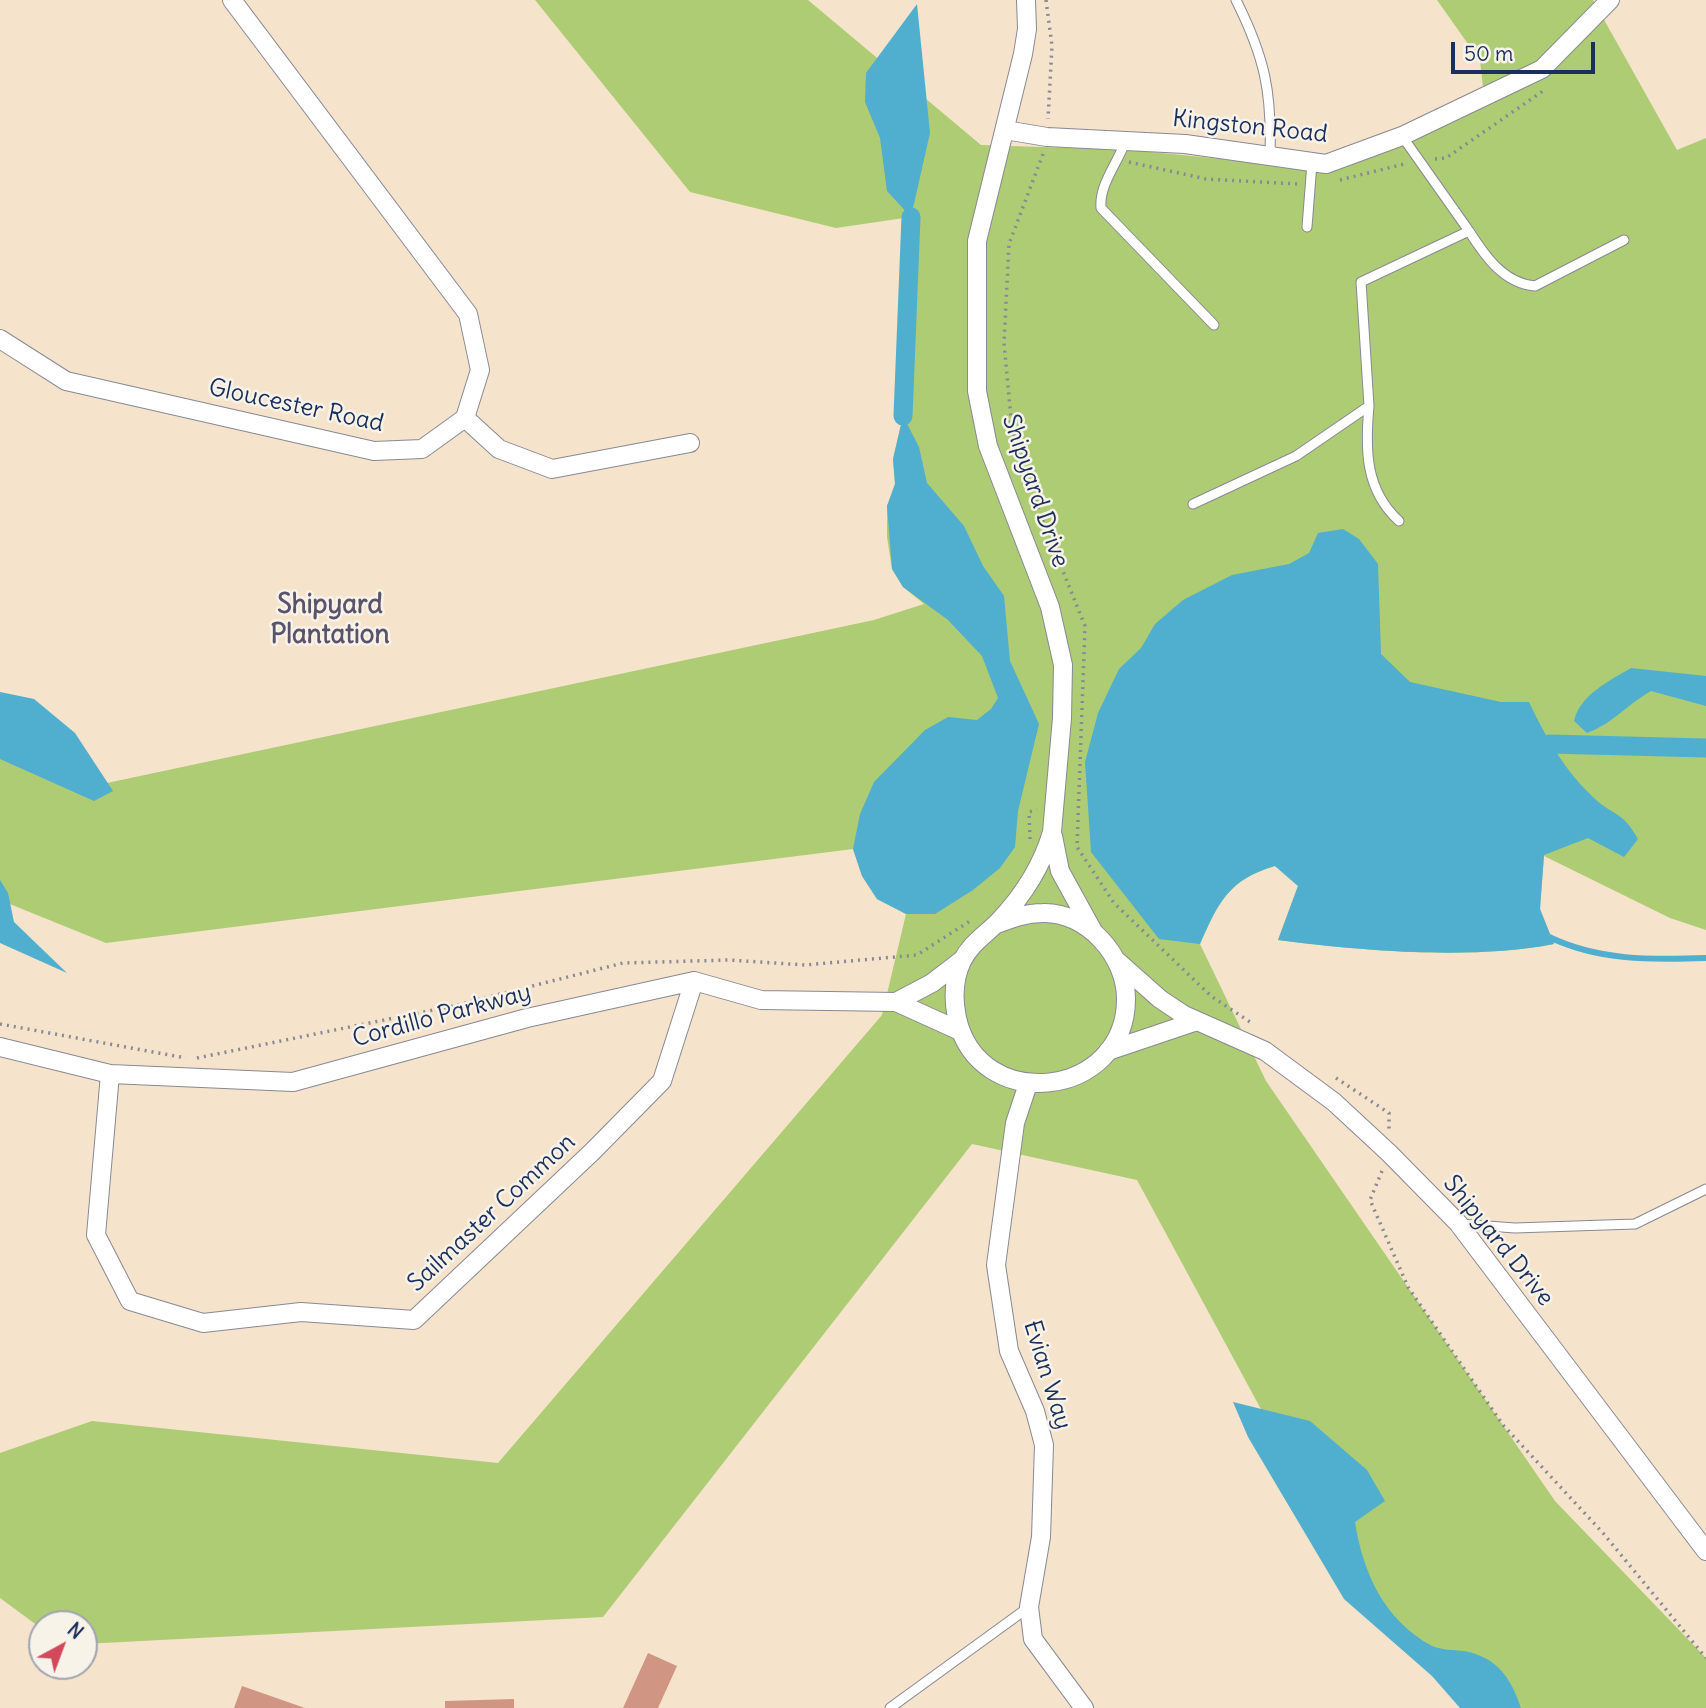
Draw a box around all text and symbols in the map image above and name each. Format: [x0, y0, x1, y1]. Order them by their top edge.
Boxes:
scale bar [1454, 28, 1598, 72]
text: 50 m [1464, 40, 1513, 67]
street label: Kingston Road [1171, 105, 1329, 149]
street label: Gloucester Road [206, 373, 386, 439]
street label: Shipyard Drive [995, 411, 1075, 571]
district label: Shipyard Plantation [271, 590, 389, 652]
street label: Cordillo Parkway [350, 978, 534, 1054]
street label: Sailmaster Common [402, 1128, 582, 1298]
street label: Shipyard Drive [1437, 1170, 1559, 1312]
street label: Evian Way [1017, 1317, 1077, 1433]
north arrow [28, 1610, 98, 1680]
text: N [63, 1617, 88, 1644]

